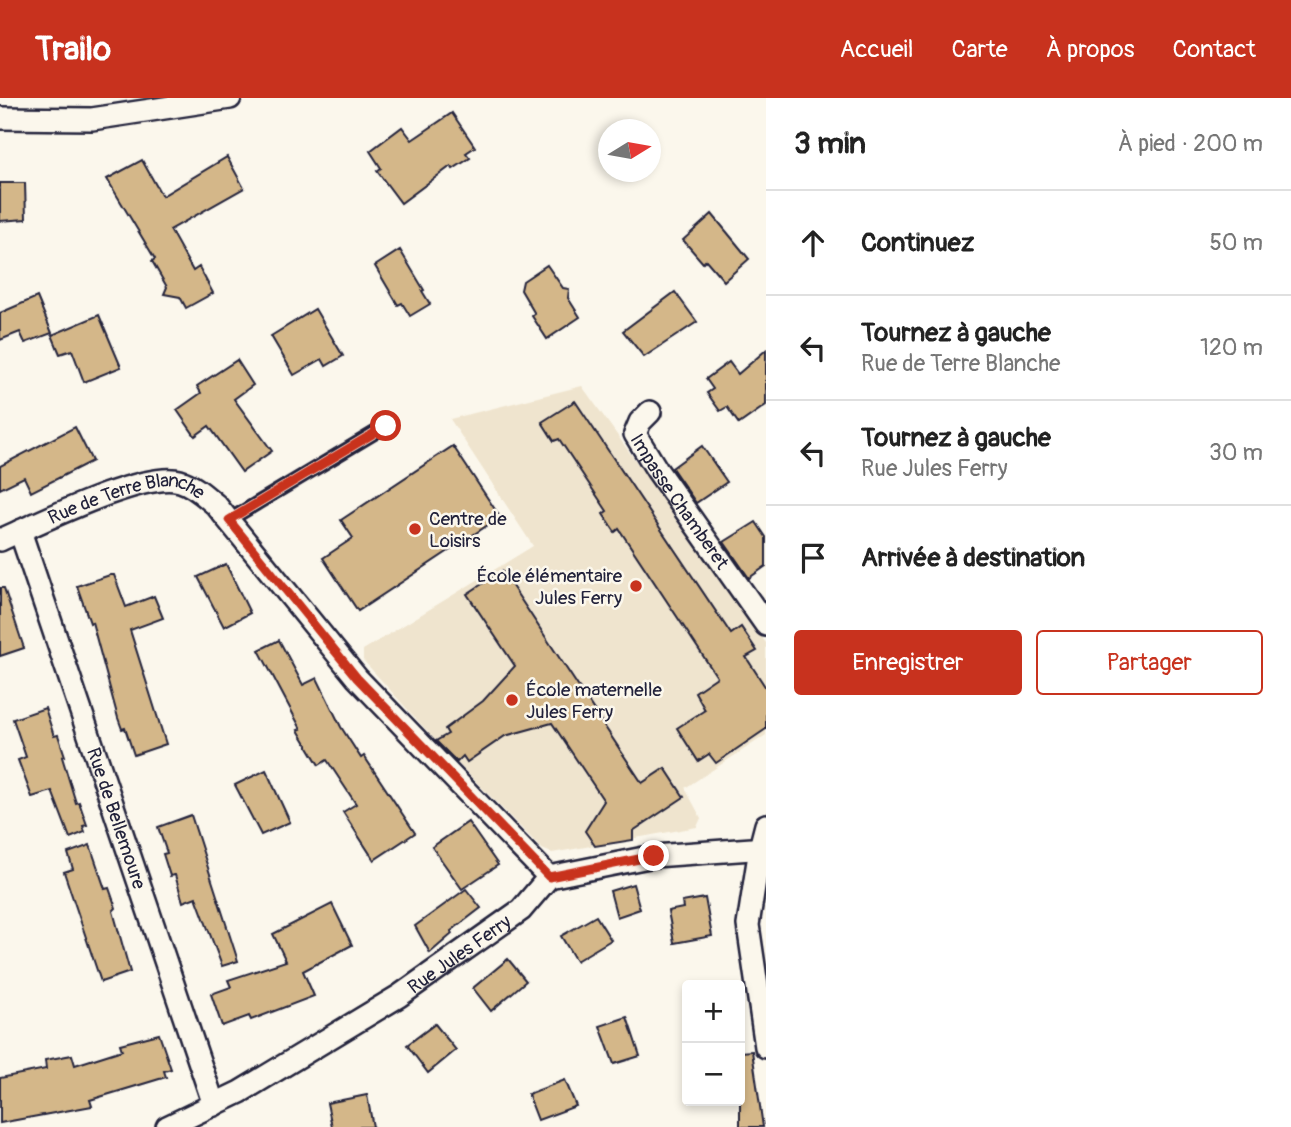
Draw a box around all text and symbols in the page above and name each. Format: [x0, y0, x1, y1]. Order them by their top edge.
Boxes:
text: Trailo [35, 29, 111, 70]
text: Accueil [840, 35, 914, 64]
text: Carte [952, 35, 1008, 64]
text: À propos [1046, 35, 1135, 64]
text: Contact [1173, 35, 1256, 64]
north arrow [598, 119, 661, 182]
text: 3 min [794, 125, 866, 162]
text: À pied · 200 m [1118, 129, 1263, 158]
icon: ahead [794, 224, 832, 262]
text: Continuez [861, 227, 974, 259]
text: 50 m [1209, 228, 1263, 257]
text: Tournez à gauche [861, 317, 1051, 349]
icon: left [794, 329, 832, 367]
text: 120 m [1200, 333, 1263, 362]
text: Rue de Terre Blanche [861, 349, 1060, 378]
route start [370, 410, 401, 441]
text: Tournez à gauche [861, 422, 1051, 454]
street label: Impasse Chamberet [625, 429, 734, 574]
icon: left [794, 434, 832, 472]
text: 30 m [1209, 438, 1263, 467]
text: Rue Jules Ferry [861, 454, 1008, 483]
street label: Rue de Terre Blanche [44, 468, 210, 530]
place label: Centre de Loisirs [429, 507, 507, 553]
marker: Centre de Loisirs [407, 521, 423, 537]
icon: arrive [794, 539, 832, 577]
text: Arrivée à destination [861, 542, 1085, 574]
place label: École élémentaire Jules Ferry [477, 564, 623, 610]
marker: École élémentaire Jules Ferry [628, 578, 644, 594]
button: Enregistrer [794, 630, 1022, 695]
button: Partager [1036, 630, 1263, 695]
place label: École maternelle Jules Ferry [526, 678, 663, 724]
marker: École maternelle Jules Ferry [504, 692, 520, 708]
street label: Rue de Bellemoure [81, 744, 151, 893]
route end [638, 840, 669, 871]
street label: Rue Jules Ferry [403, 910, 516, 999]
map controls [682, 980, 745, 1106]
button: + [682, 980, 745, 1043]
button: − [682, 1043, 745, 1106]

